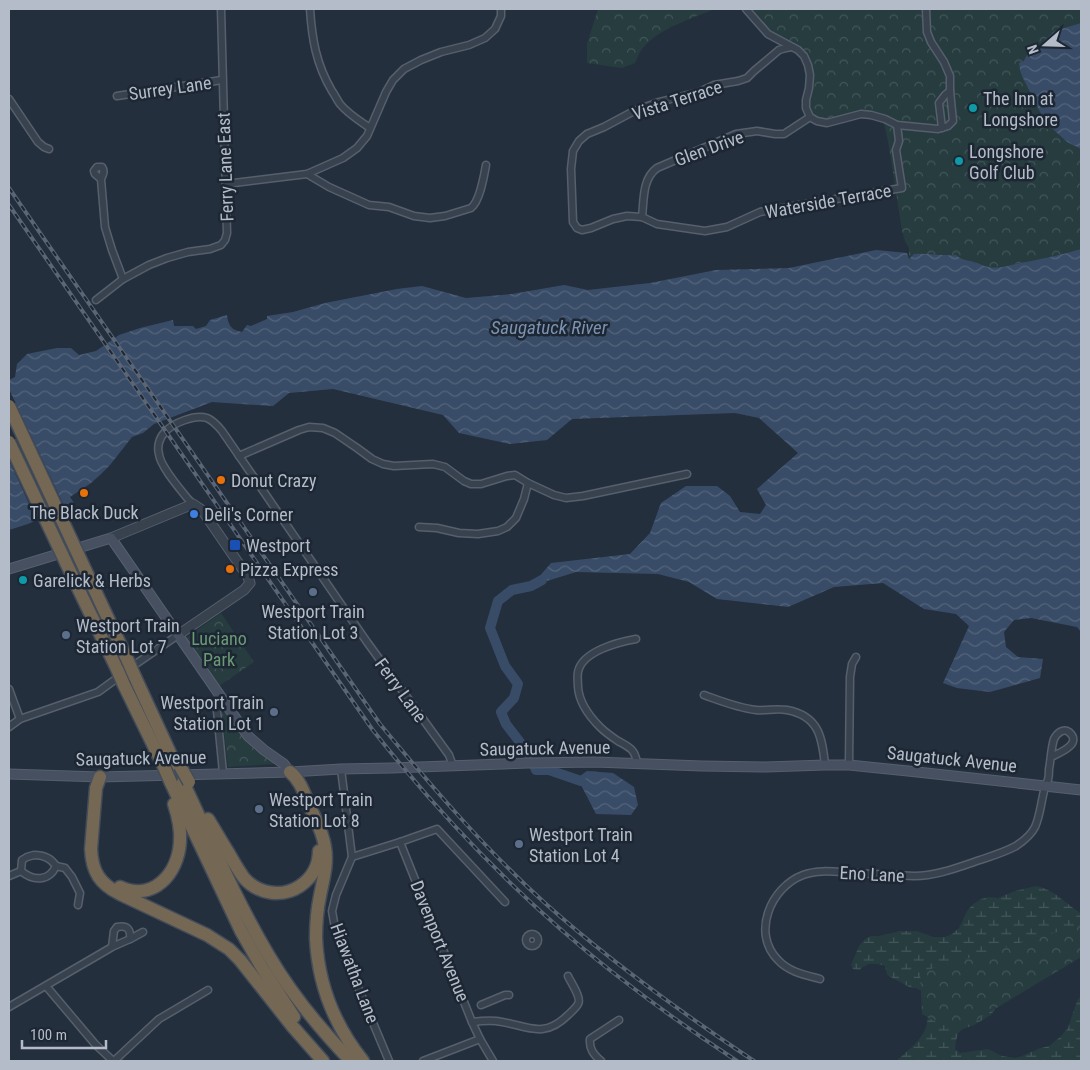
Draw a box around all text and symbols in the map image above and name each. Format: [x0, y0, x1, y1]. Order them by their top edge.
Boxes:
north arrow [1020, 20, 1070, 70]
text: N [1024, 43, 1042, 56]
street label: Surrey Lane [127, 72, 213, 104]
street label: Vista Terrace [629, 76, 725, 124]
place label: The Inn at Longshore [983, 88, 1058, 130]
marker: The Inn at Longshore [967, 102, 979, 114]
street label: Ferry Lane East [213, 112, 237, 222]
street label: Glen Drive [672, 126, 746, 170]
place label: Longshore Golf Club [969, 141, 1044, 183]
marker: Longshore Golf Club [953, 155, 965, 167]
street label: Waterside Terrace [763, 180, 893, 222]
water label: Saugatuck River [491, 316, 608, 339]
place label: Donut Crazy [231, 470, 317, 491]
marker: Donut Crazy [215, 474, 227, 486]
marker: The Black Duck [78, 487, 90, 499]
place label: The Black Duck [29, 502, 139, 523]
place label: Deli's Corner [204, 504, 294, 525]
marker: Deli's Corner [188, 508, 200, 520]
place label: Westport [246, 535, 311, 556]
marker: Westport [228, 538, 242, 552]
place label: Pizza Express [240, 559, 339, 580]
marker: Pizza Express [224, 563, 236, 575]
place label: Garelick & Herbs [33, 570, 151, 591]
marker: Garelick & Herbs [17, 574, 29, 586]
marker: Westport Train Station Lot 3 [307, 586, 319, 598]
place label: Westport Train Station Lot 3 [261, 601, 365, 643]
place label: Westport Train Station Lot 7 [76, 615, 180, 657]
park label: Luciano Park [191, 628, 247, 670]
marker: Westport Train Station Lot 7 [60, 629, 72, 641]
street label: Ferry Lane [371, 654, 431, 726]
place label: Westport Train Station Lot 1 [160, 692, 264, 734]
marker: Westport Train Station Lot 1 [268, 706, 280, 718]
street label: Saugatuck Avenue [480, 736, 610, 760]
street label: Saugatuck Avenue [886, 742, 1018, 776]
street label: Saugatuck Avenue [76, 746, 206, 770]
place label: Westport Train Station Lot 8 [269, 789, 373, 831]
marker: Westport Train Station Lot 8 [253, 803, 265, 815]
place label: Westport Train Station Lot 4 [529, 824, 633, 866]
marker: Westport Train Station Lot 4 [513, 838, 525, 850]
street label: Eno Lane [839, 862, 905, 886]
street label: Davenport Avenue [406, 877, 474, 1005]
street label: Hiawatha Lane [326, 920, 384, 1026]
scale bar [22, 1018, 106, 1050]
text: 100 m [30, 1026, 67, 1044]

